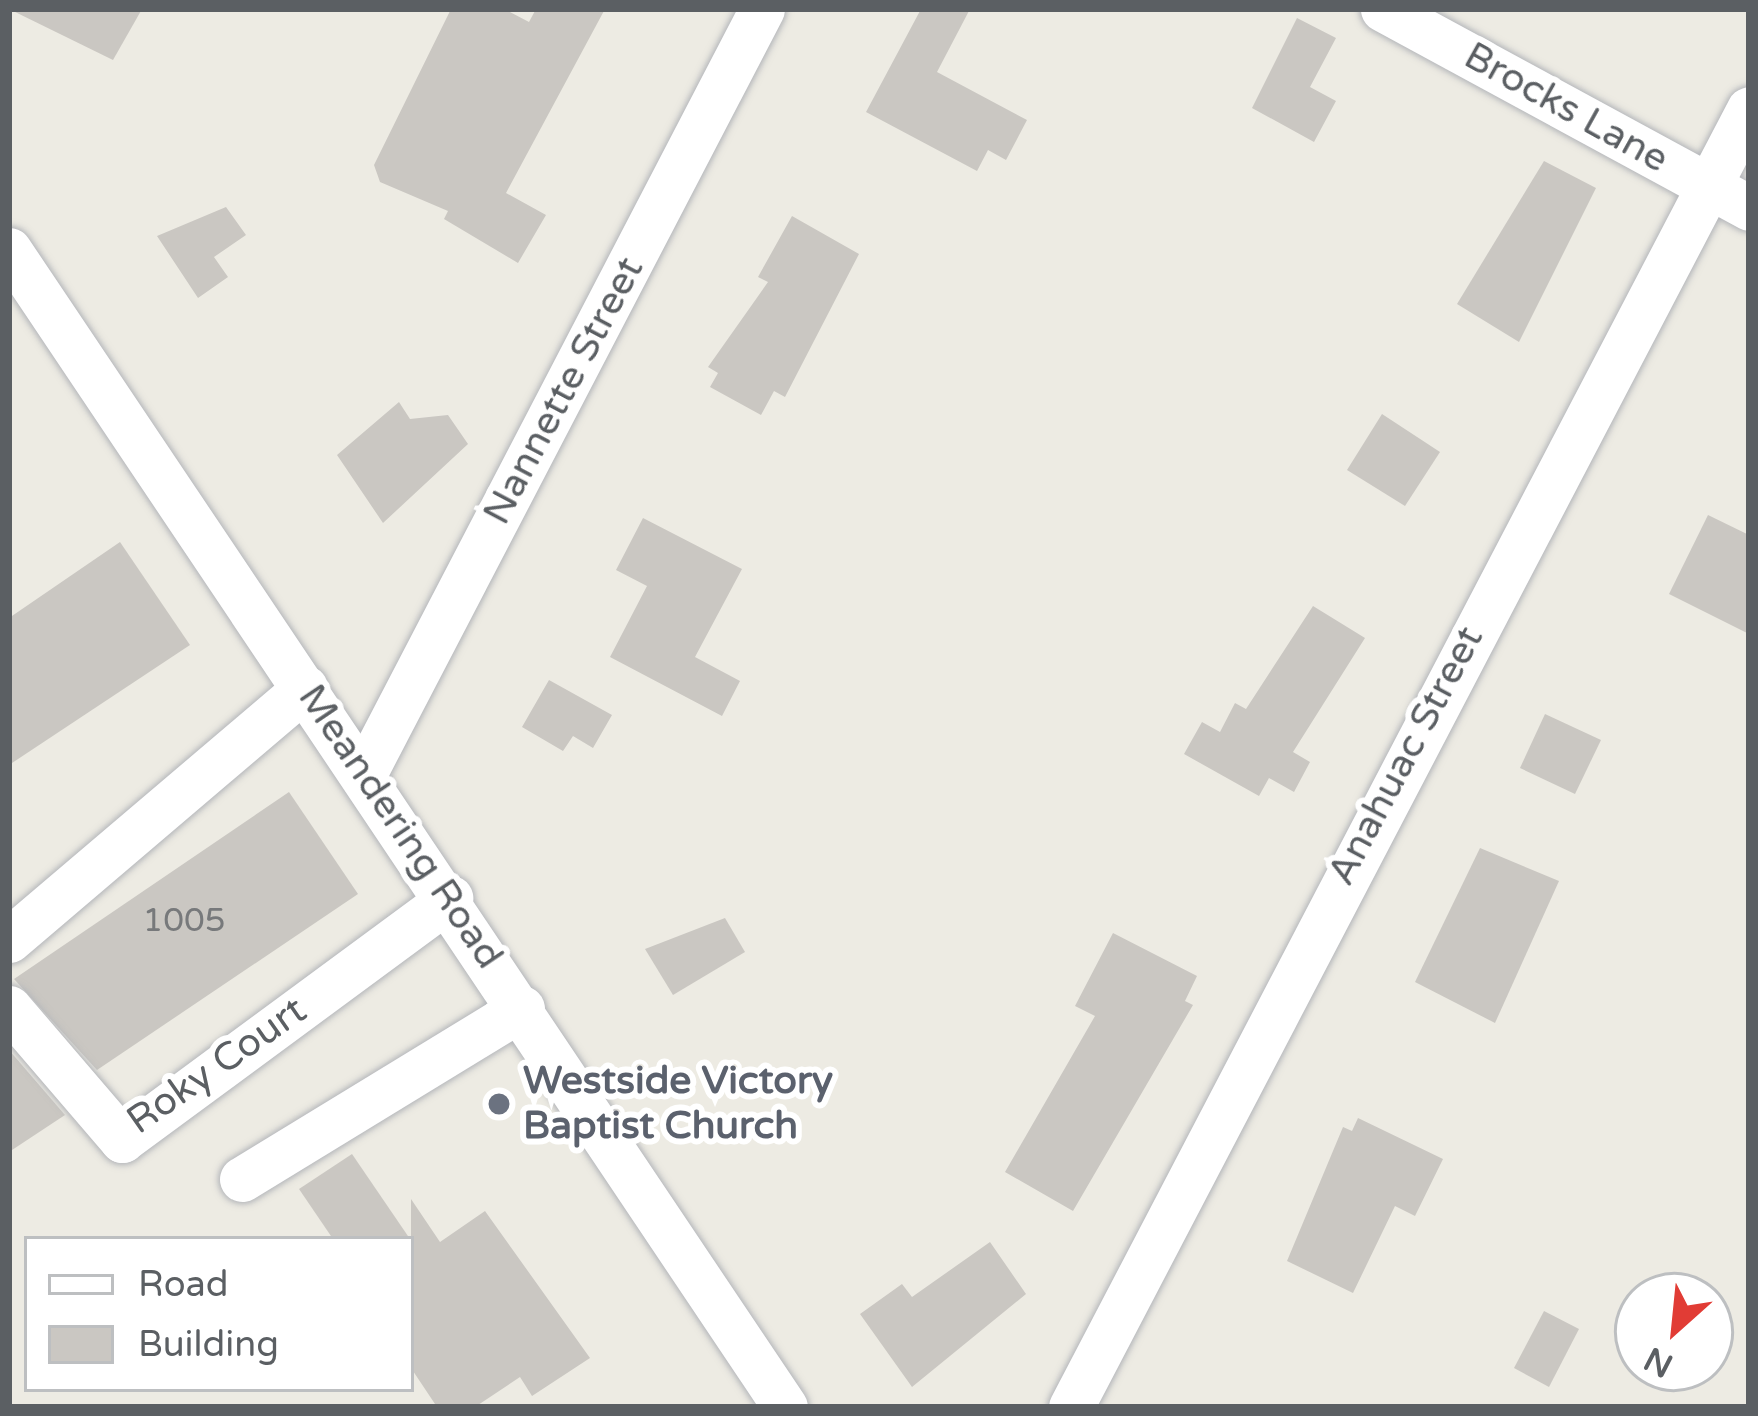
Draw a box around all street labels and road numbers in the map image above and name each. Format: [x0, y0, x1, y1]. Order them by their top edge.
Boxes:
street label: Brocks Lane [1456, 33, 1676, 183]
street label: Nannette Street [474, 249, 654, 533]
street label: Anahuac Street [1318, 619, 1494, 893]
street label: Meandering Road [288, 676, 512, 978]
street label: Roky Court [119, 987, 315, 1145]

